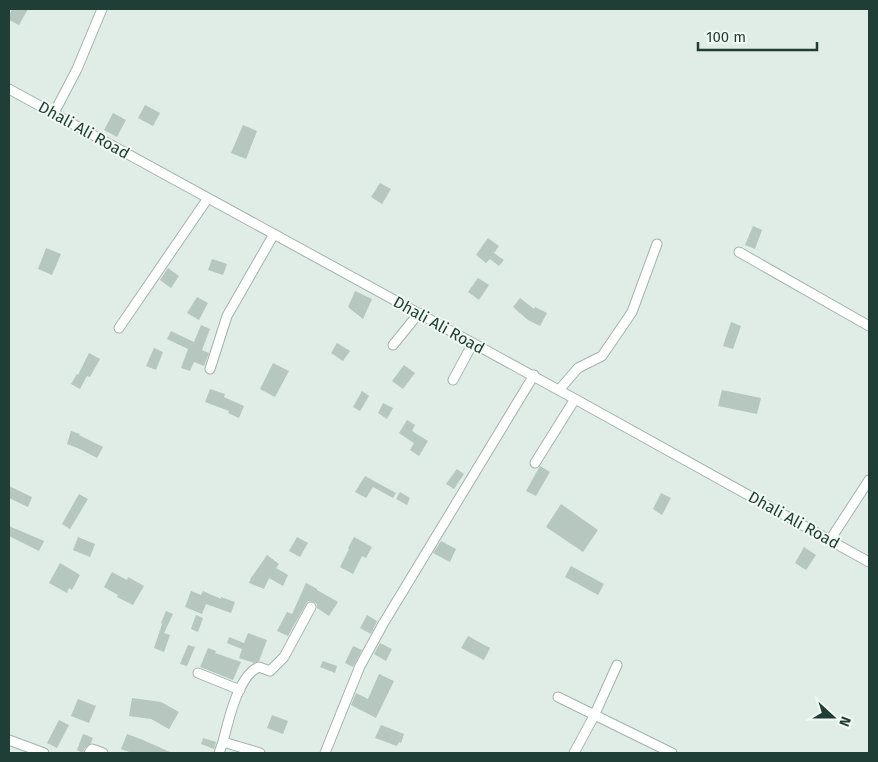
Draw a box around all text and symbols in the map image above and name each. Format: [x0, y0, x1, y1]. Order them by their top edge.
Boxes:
scale bar [698, 20, 817, 52]
text: 100 m [706, 28, 746, 46]
street label: Dhali Ali Road [35, 97, 133, 163]
street label: Dhali Ali Road [390, 292, 488, 358]
street label: Dhali Ali Road [745, 487, 843, 553]
north arrow [808, 692, 858, 742]
text: N [835, 714, 854, 729]

